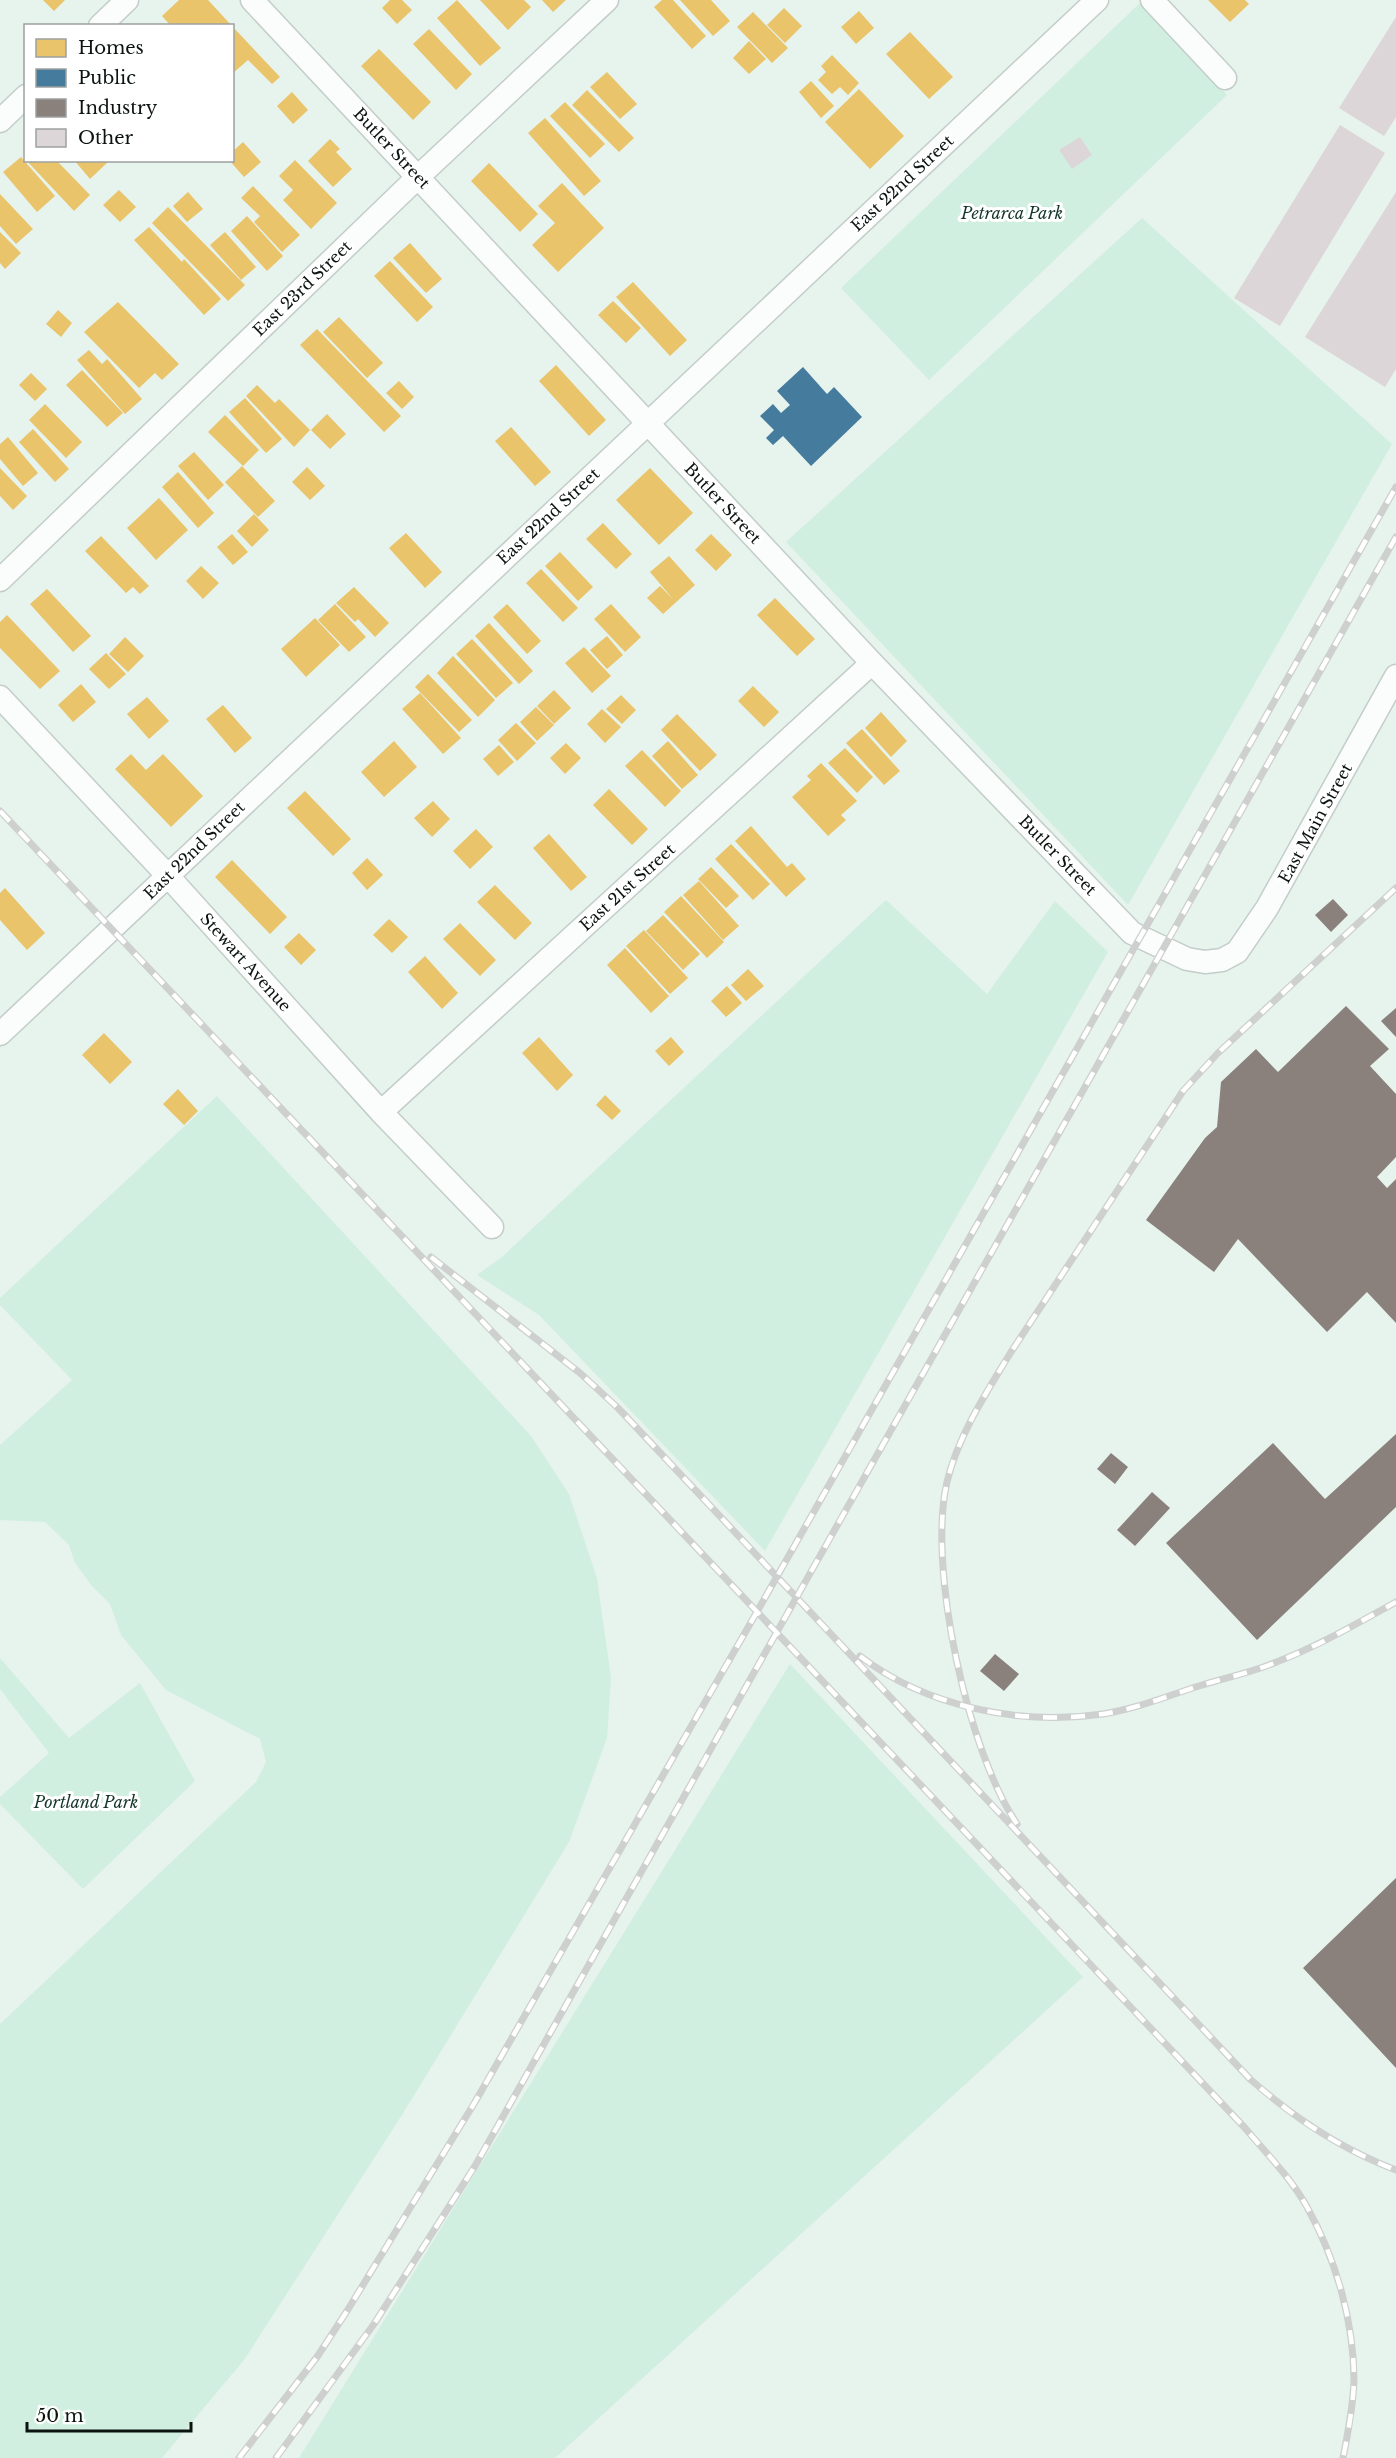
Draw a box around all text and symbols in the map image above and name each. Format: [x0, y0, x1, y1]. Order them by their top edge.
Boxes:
legend [24, 24, 234, 162]
text: Homes [78, 37, 144, 59]
text: Public [78, 67, 136, 89]
text: Industry [78, 97, 158, 119]
street label: Butler Street [349, 103, 435, 193]
text: Other [78, 127, 134, 149]
street label: East 22nd Street [847, 130, 957, 236]
park label: Petrarca Park [960, 203, 1063, 223]
street label: East 23rd Street [249, 236, 355, 340]
street label: Butler Street [680, 458, 766, 548]
street label: East 22nd Street [493, 463, 603, 569]
street label: East Main Street [1274, 760, 1356, 886]
street label: East 22nd Street [139, 797, 249, 903]
street label: Butler Street [1015, 811, 1101, 899]
street label: East 21st Street [575, 839, 679, 935]
street label: Stewart Avenue [196, 908, 296, 1016]
park label: Portland Park [33, 1792, 138, 1812]
scale bar [27, 2395, 190, 2433]
text: 50 m [36, 2405, 84, 2427]

